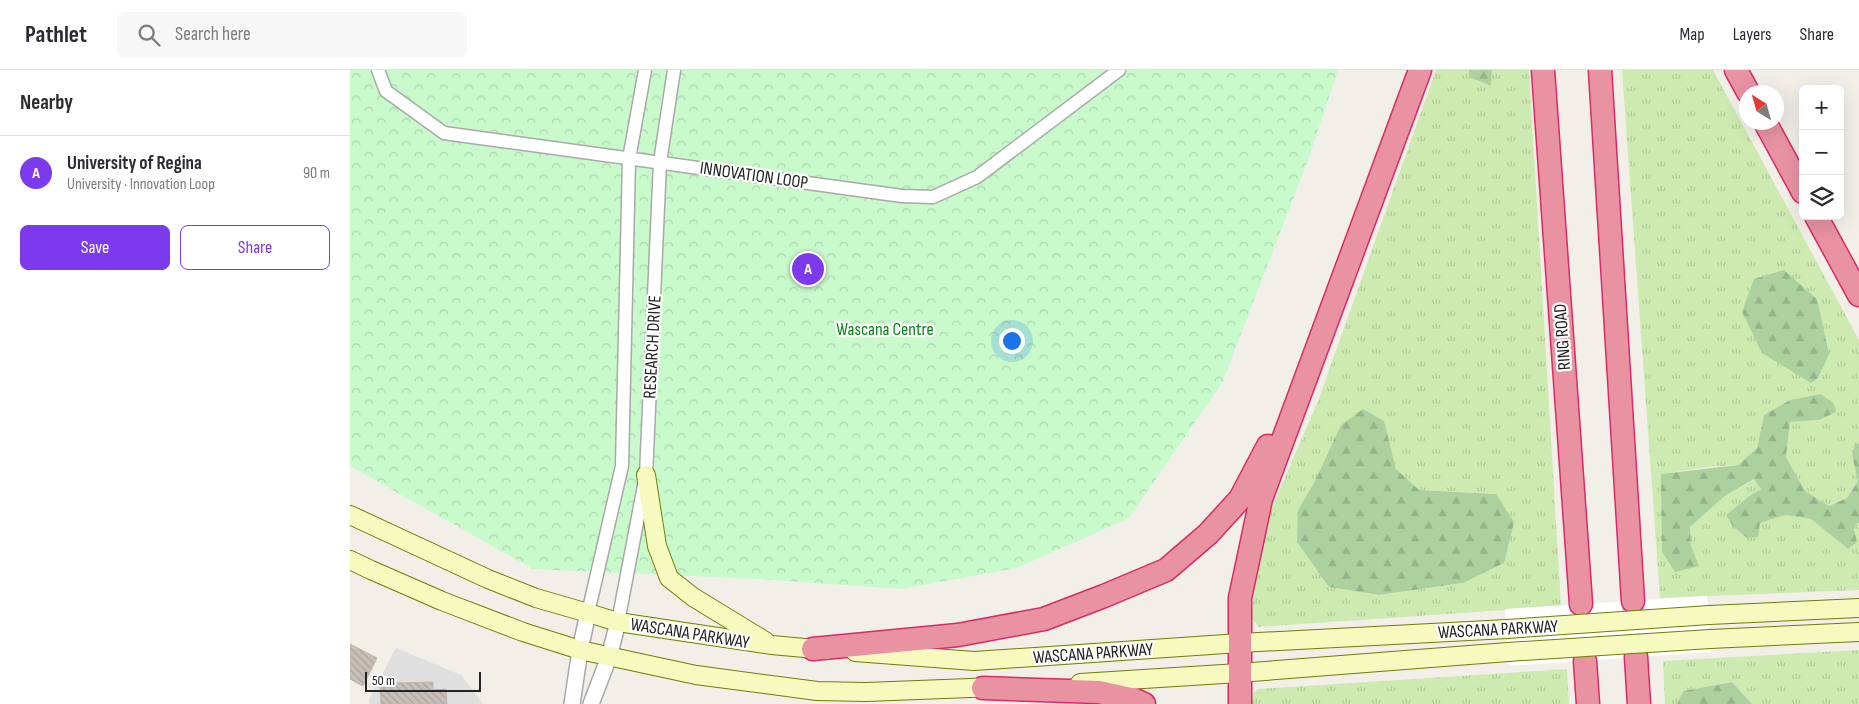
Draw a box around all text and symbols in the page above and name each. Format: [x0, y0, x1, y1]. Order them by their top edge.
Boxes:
search box [117, 12, 467, 57]
text: Pathlet [25, 20, 87, 49]
icon: search [135, 21, 163, 49]
text: Search here [175, 23, 251, 46]
text: Map [1680, 24, 1705, 45]
text: Layers [1733, 24, 1772, 45]
text: Share [1800, 24, 1834, 45]
north arrow [1739, 85, 1784, 130]
map controls [1799, 85, 1844, 220]
button: + [1799, 85, 1844, 130]
text: Nearby [20, 90, 73, 115]
button: − [1799, 130, 1844, 175]
text: University of Regina [67, 152, 202, 175]
street label: INNOVATION LOOP [699, 158, 810, 194]
text: A [32, 164, 40, 183]
text: 90 m [303, 164, 330, 183]
text: University · Innovation Loop [67, 175, 215, 194]
button: layers [1799, 175, 1844, 220]
button: Save [20, 225, 170, 270]
button: Share [180, 225, 330, 270]
pin: A [792, 250, 824, 288]
street label: RESEARCH DRIVE [639, 295, 666, 399]
street label: RING ROAD [1550, 303, 1575, 371]
park label: Wascana Centre [836, 319, 934, 340]
your location [999, 328, 1025, 354]
street label: WASCANA PARKWAY [629, 614, 751, 653]
street label: WASCANA PARKWAY [1437, 616, 1559, 643]
street label: WASCANA PARKWAY [1032, 639, 1154, 668]
scale bar [365, 669, 481, 692]
text: 50 m [372, 672, 395, 689]

